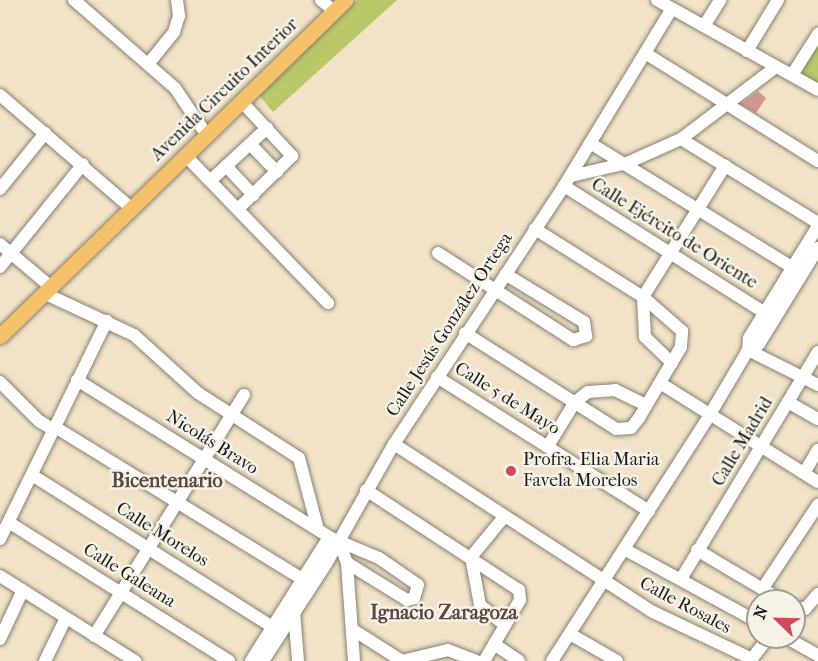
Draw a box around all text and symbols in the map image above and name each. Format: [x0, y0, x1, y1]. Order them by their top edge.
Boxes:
street label: Avenida Circuito Interior [147, 14, 303, 166]
street label: Calle Ejército de Oriente [587, 174, 761, 294]
street label: Calle Jesús González Ortega [382, 229, 518, 421]
street label: Calle 5 de Mayo [450, 358, 564, 440]
street label: Calle Madrid [708, 393, 778, 491]
street label: Nicolás Bravo [162, 406, 262, 480]
place label: Profra. Elia Maria Favela Morelos [523, 450, 659, 492]
marker: Profra. Elia Maria Favela Morelos [504, 464, 518, 478]
district label: Bicentenario [111, 468, 223, 492]
street label: Calle Morelos [112, 498, 212, 572]
street label: Calle Galeana [79, 539, 179, 613]
street label: Calle Rosales [636, 573, 734, 639]
north arrow [746, 589, 806, 649]
district label: Ignacio Zaragoza [370, 600, 518, 624]
text: N [750, 603, 772, 622]

